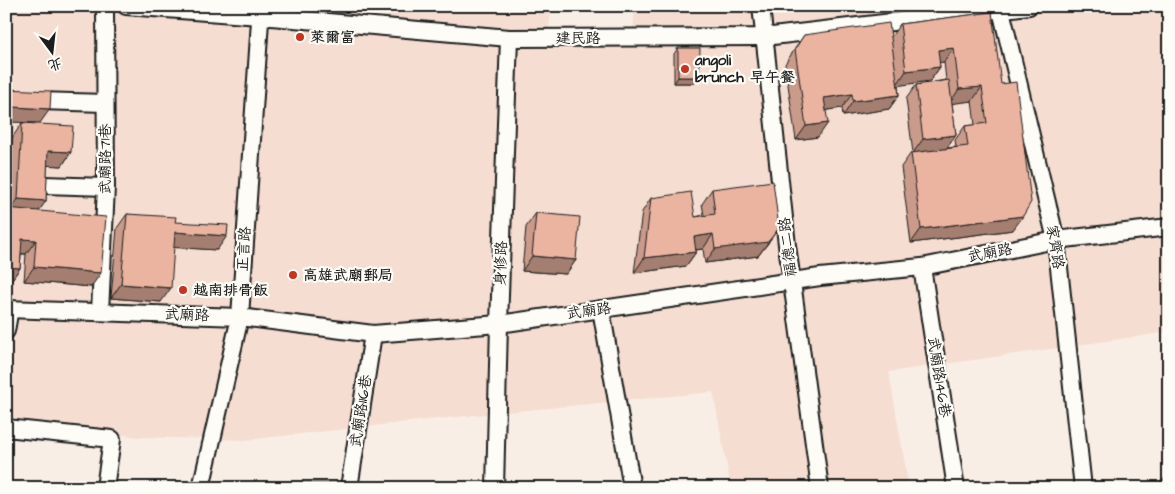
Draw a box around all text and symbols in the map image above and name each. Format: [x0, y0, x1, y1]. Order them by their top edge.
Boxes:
place label: 萊爾富 [310, 27, 355, 48]
north arrow [28, 28, 78, 78]
street label: 建民路 [555, 28, 601, 49]
marker: 萊爾富 [294, 31, 306, 43]
place label: angoli brunch 早午餐 [694, 50, 795, 88]
text: 北 [46, 52, 64, 75]
marker: angoli brunch 早午餐 [679, 63, 691, 75]
street label: 武廟路71巷 [95, 123, 116, 195]
street label: 福德二路 [774, 216, 802, 278]
street label: 家齊路 [1041, 223, 1069, 271]
street label: 正言路 [232, 226, 256, 272]
street label: 武廟路 [966, 238, 1014, 268]
street label: 身修路 [490, 240, 512, 286]
place label: 高雄武廟郵局 [303, 265, 393, 286]
marker: 高雄武廟郵局 [287, 269, 299, 281]
place label: 越南排骨飯 [193, 280, 268, 301]
marker: 越南排骨飯 [177, 284, 189, 296]
street label: 武廟路 [565, 297, 613, 325]
street label: 武廟路 [164, 304, 210, 326]
street label: 武廟路146巷 [922, 335, 956, 419]
street label: 武廟路116巷 [345, 373, 377, 449]

